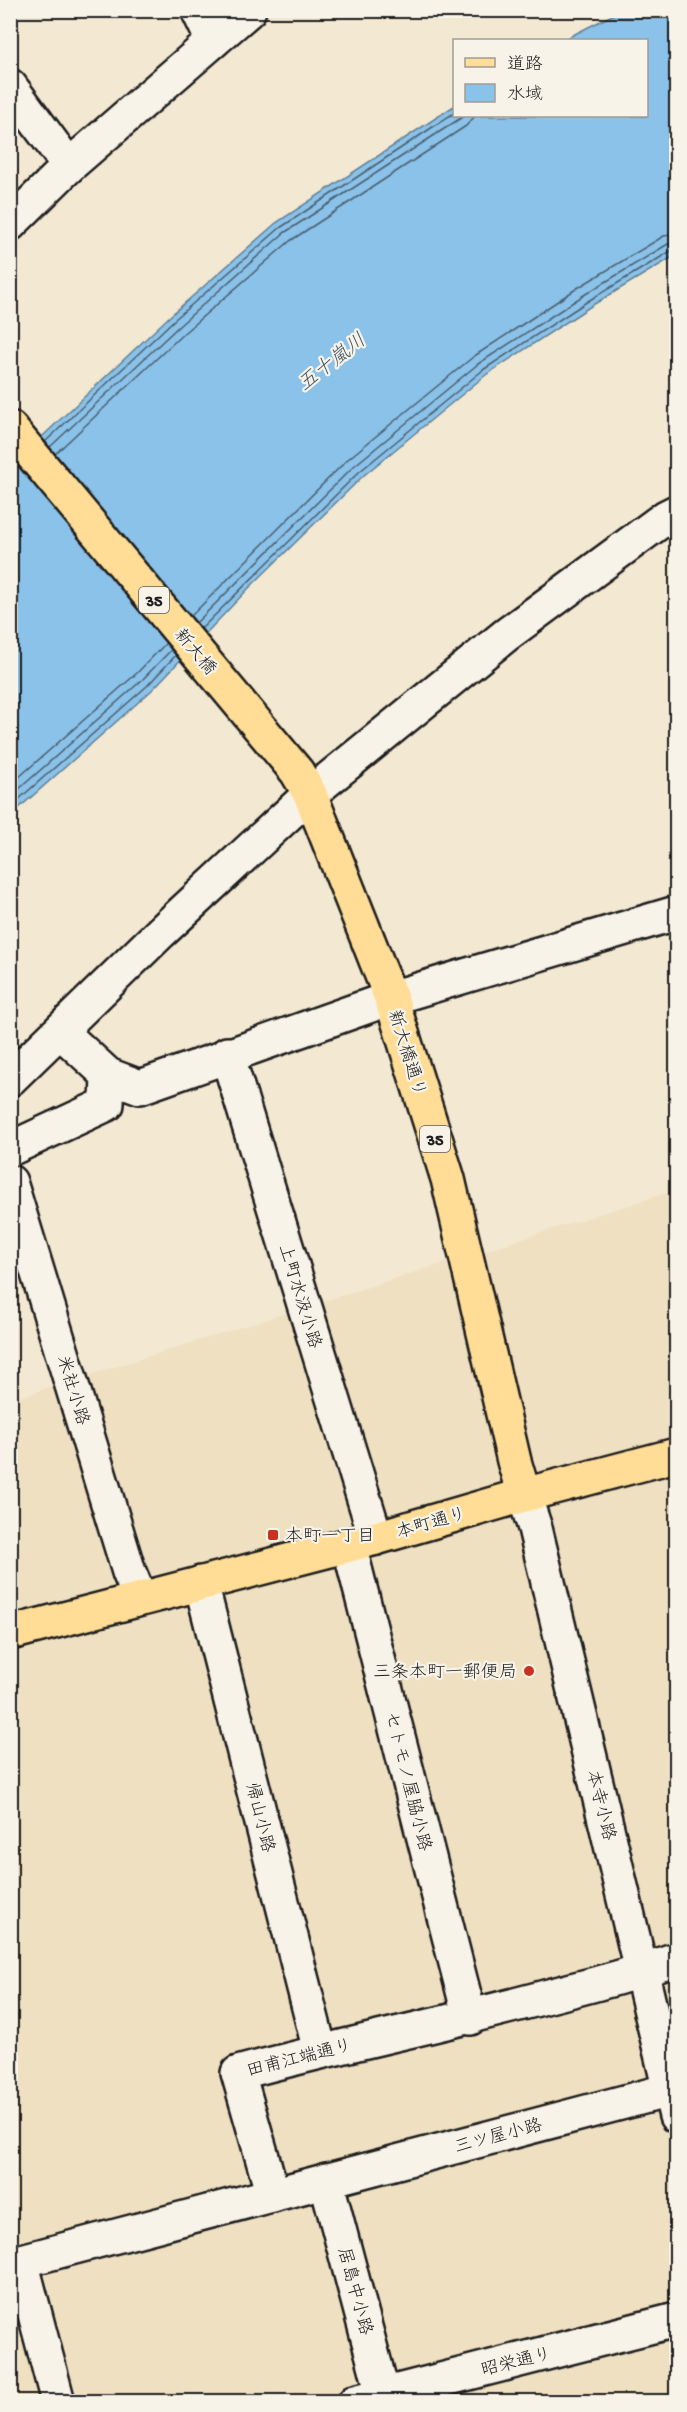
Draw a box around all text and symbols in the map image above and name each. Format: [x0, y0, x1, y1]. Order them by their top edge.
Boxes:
legend [453, 39, 648, 117]
text: 道路 [507, 54, 543, 76]
text: 水域 [507, 84, 543, 106]
water label: 五十嵐川 [293, 328, 372, 397]
road number: 35 [139, 587, 169, 613]
street label: 新大橋 [169, 625, 220, 680]
street label: 新大橋通り [382, 1007, 430, 1100]
road number: 35 [420, 1126, 450, 1152]
street label: 上町水汲小路 [273, 1242, 325, 1351]
street label: 米社小路 [51, 1353, 93, 1428]
street label: 本町通り [394, 1503, 469, 1544]
place label: 本町一丁目 [285, 1526, 375, 1548]
marker: 本町一丁目 [266, 1528, 280, 1542]
place label: 三条本町一郵便局 [373, 1662, 517, 1684]
marker: 三条本町一郵便局 [522, 1664, 536, 1678]
street label: セトモノ屋脇小路 [379, 1709, 435, 1854]
street label: 本寺小路 [581, 1768, 619, 1843]
street label: 帰山小路 [240, 1780, 278, 1855]
street label: 田甫江端通り [244, 2035, 355, 2083]
street label: 三ツ屋小路 [452, 2115, 545, 2159]
street label: 居島中小路 [332, 2245, 376, 2338]
street label: 昭栄通り [479, 2344, 554, 2382]

